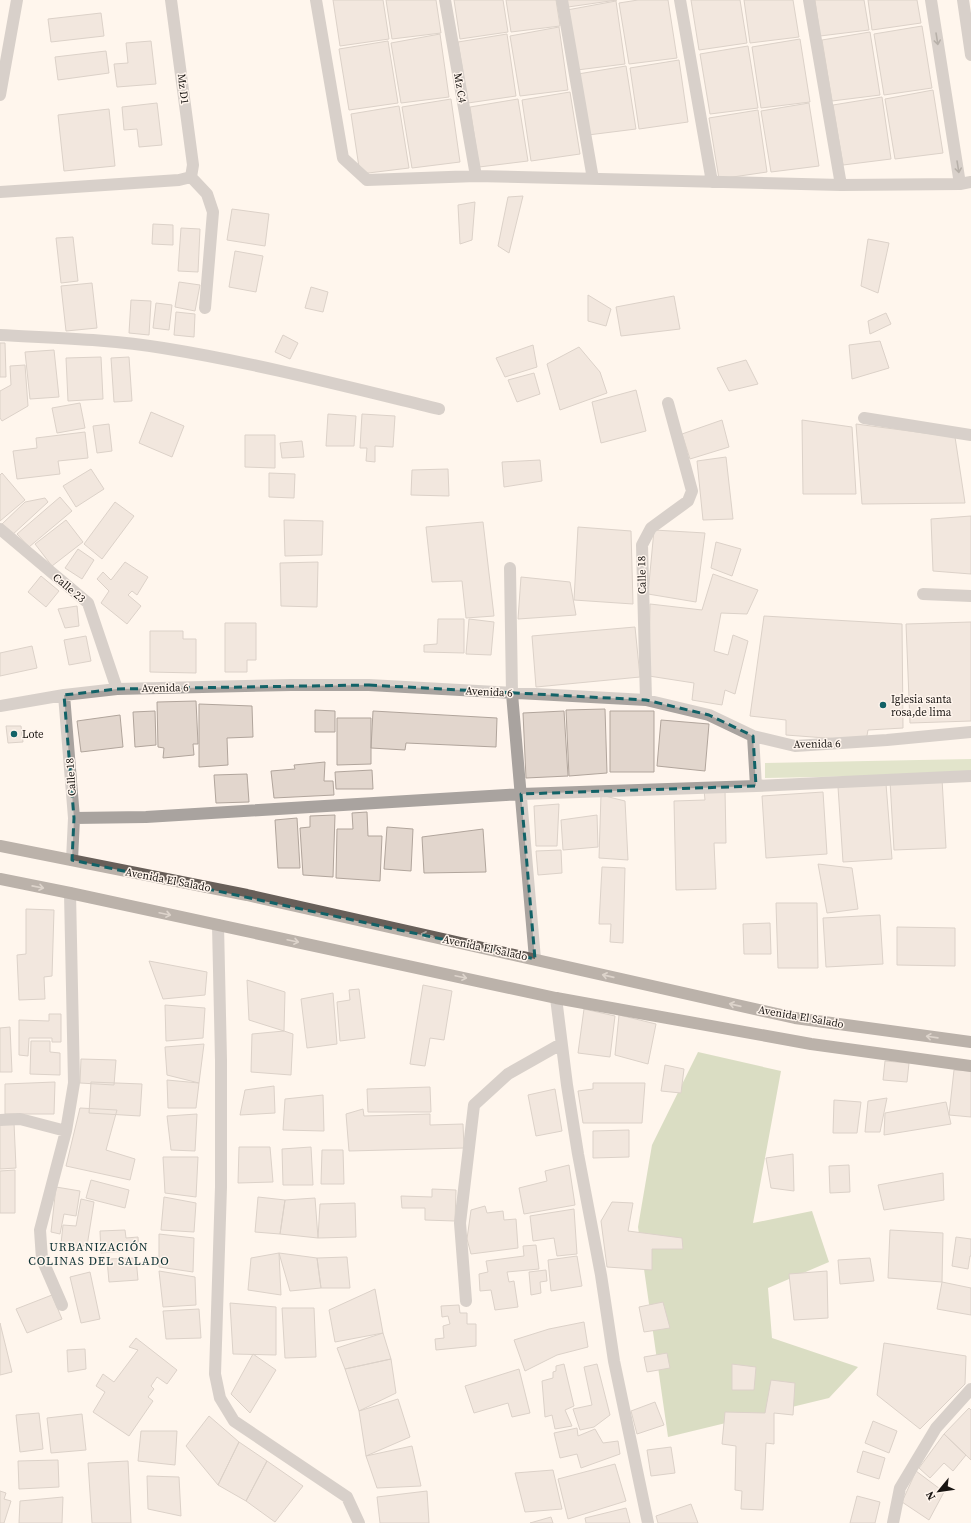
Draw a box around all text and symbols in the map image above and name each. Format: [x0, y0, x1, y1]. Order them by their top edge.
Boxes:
one-way arrow [933, 32, 941, 45]
street label: Mz C4 [450, 72, 470, 105]
street label: Mz D1 [174, 73, 192, 105]
one-way arrow [954, 160, 962, 173]
street label: Calle 18 [634, 556, 650, 594]
street label: Calle 23 [50, 570, 89, 606]
street label: Avenida 6 [141, 680, 189, 696]
street label: Avenida 6 [465, 683, 514, 701]
place label: Iglesia santa rosa,de lima [891, 692, 952, 720]
marker: Iglesia santa rosa,de lima [878, 700, 888, 710]
place label: Lote [22, 727, 44, 742]
marker: Lote [9, 729, 19, 739]
street label: Avenida 6 [793, 736, 841, 752]
street label: Calle 18 [62, 757, 80, 797]
street label: Avenida El Salado [124, 864, 212, 896]
one-way arrow [31, 883, 44, 891]
one-way arrow [159, 910, 172, 918]
one-way arrow [421, 931, 434, 939]
street label: Avenida El Salado [441, 932, 529, 964]
one-way arrow [286, 937, 299, 945]
one-way arrow [602, 971, 615, 979]
one-way arrow [454, 974, 467, 982]
one-way arrow [729, 1000, 742, 1008]
street label: Avenida El Salado [757, 1002, 845, 1032]
one-way arrow [926, 1033, 939, 1041]
district label: URBANIZACIÓN COLINAS DEL SALADO [28, 1239, 170, 1269]
north arrow [919, 1471, 959, 1511]
text: N [922, 1488, 939, 1503]

